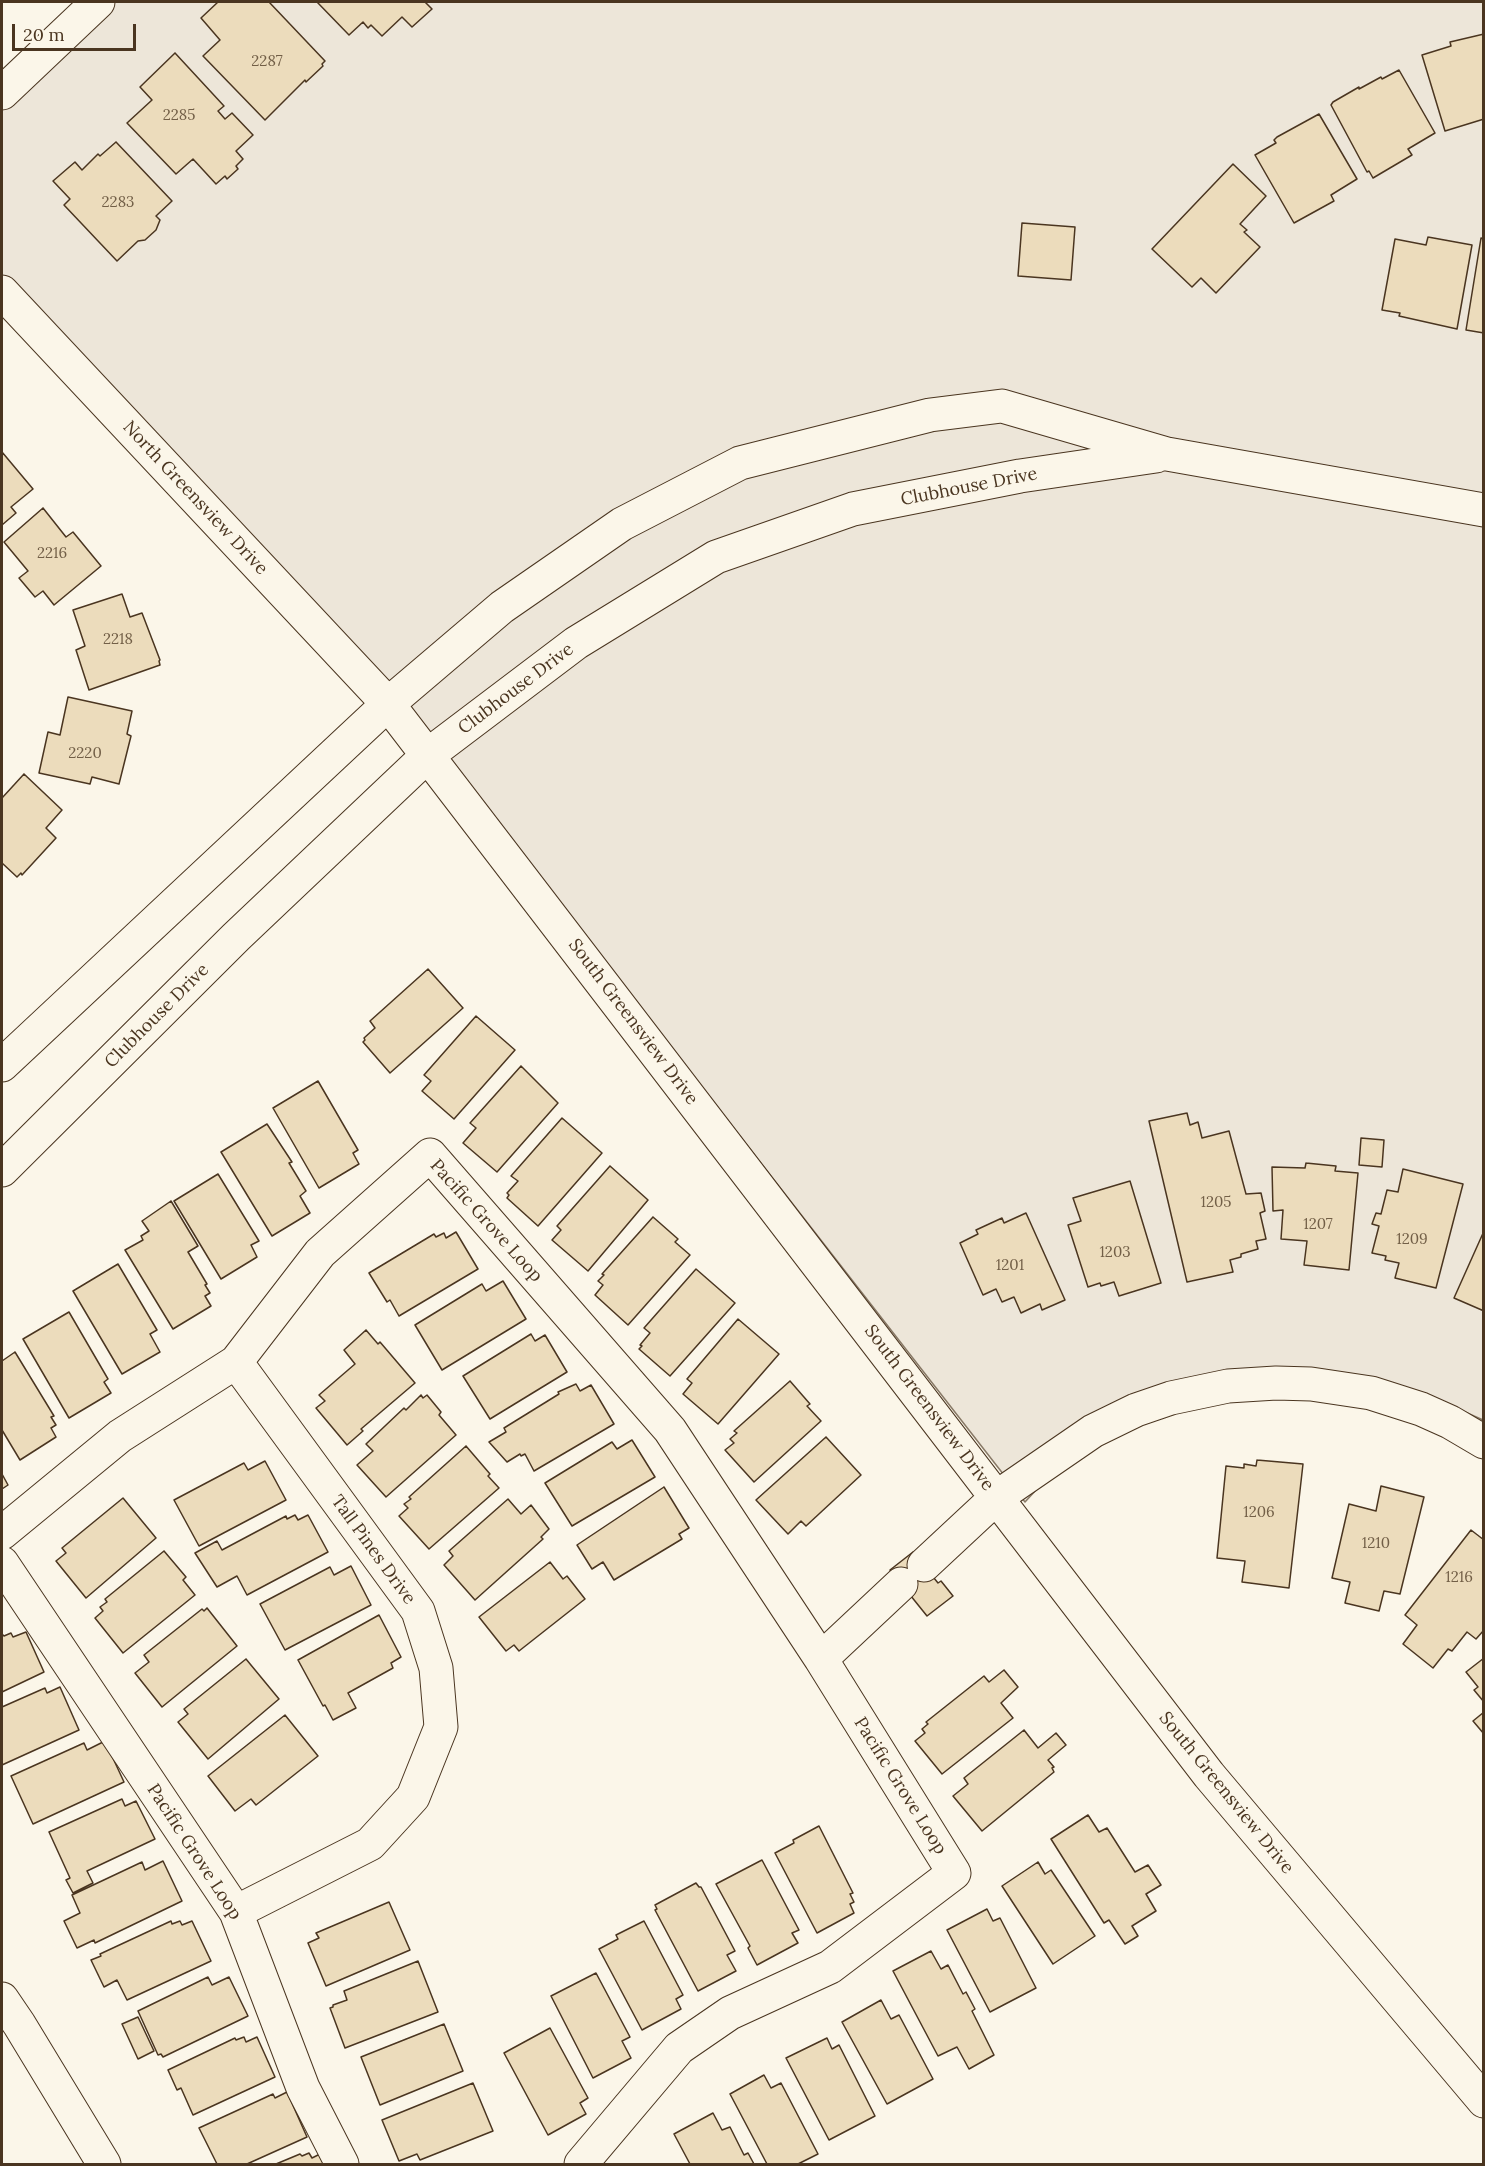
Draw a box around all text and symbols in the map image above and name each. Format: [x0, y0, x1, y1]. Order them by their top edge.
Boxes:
scale bar [15, 12, 140, 50]
text: 20 m [23, 23, 65, 46]
house number: 2287 [251, 53, 283, 71]
house number: 2285 [163, 107, 195, 125]
house number: 2283 [102, 194, 134, 212]
street label: North Greensview Drive [118, 417, 272, 579]
street label: Clubhouse Drive [899, 463, 1039, 511]
house number: 2216 [37, 545, 67, 563]
house number: 2218 [103, 631, 133, 649]
street label: Clubhouse Drive [454, 639, 578, 739]
house number: 2220 [68, 745, 102, 763]
street label: South Greensview Drive [564, 935, 702, 1109]
street label: Clubhouse Drive [100, 959, 214, 1073]
street label: Pacific Grove Loop [425, 1155, 547, 1287]
house number: 1205 [1200, 1194, 1232, 1212]
house number: 1207 [1303, 1216, 1333, 1234]
house number: 1209 [1396, 1231, 1428, 1249]
house number: 1203 [1099, 1244, 1131, 1262]
house number: 1201 [996, 1257, 1024, 1275]
street label: South Greensview Drive [860, 1321, 998, 1495]
street label: Tall Pines Drive [326, 1491, 420, 1609]
house number: 1206 [1243, 1504, 1275, 1522]
house number: 1210 [1362, 1535, 1390, 1553]
house number: 1216 [1445, 1569, 1473, 1587]
street label: South Greensview Drive [1154, 1708, 1298, 1878]
street label: Pacific Grove Loop [849, 1713, 951, 1859]
street label: Pacific Grove Loop [142, 1780, 246, 1924]

